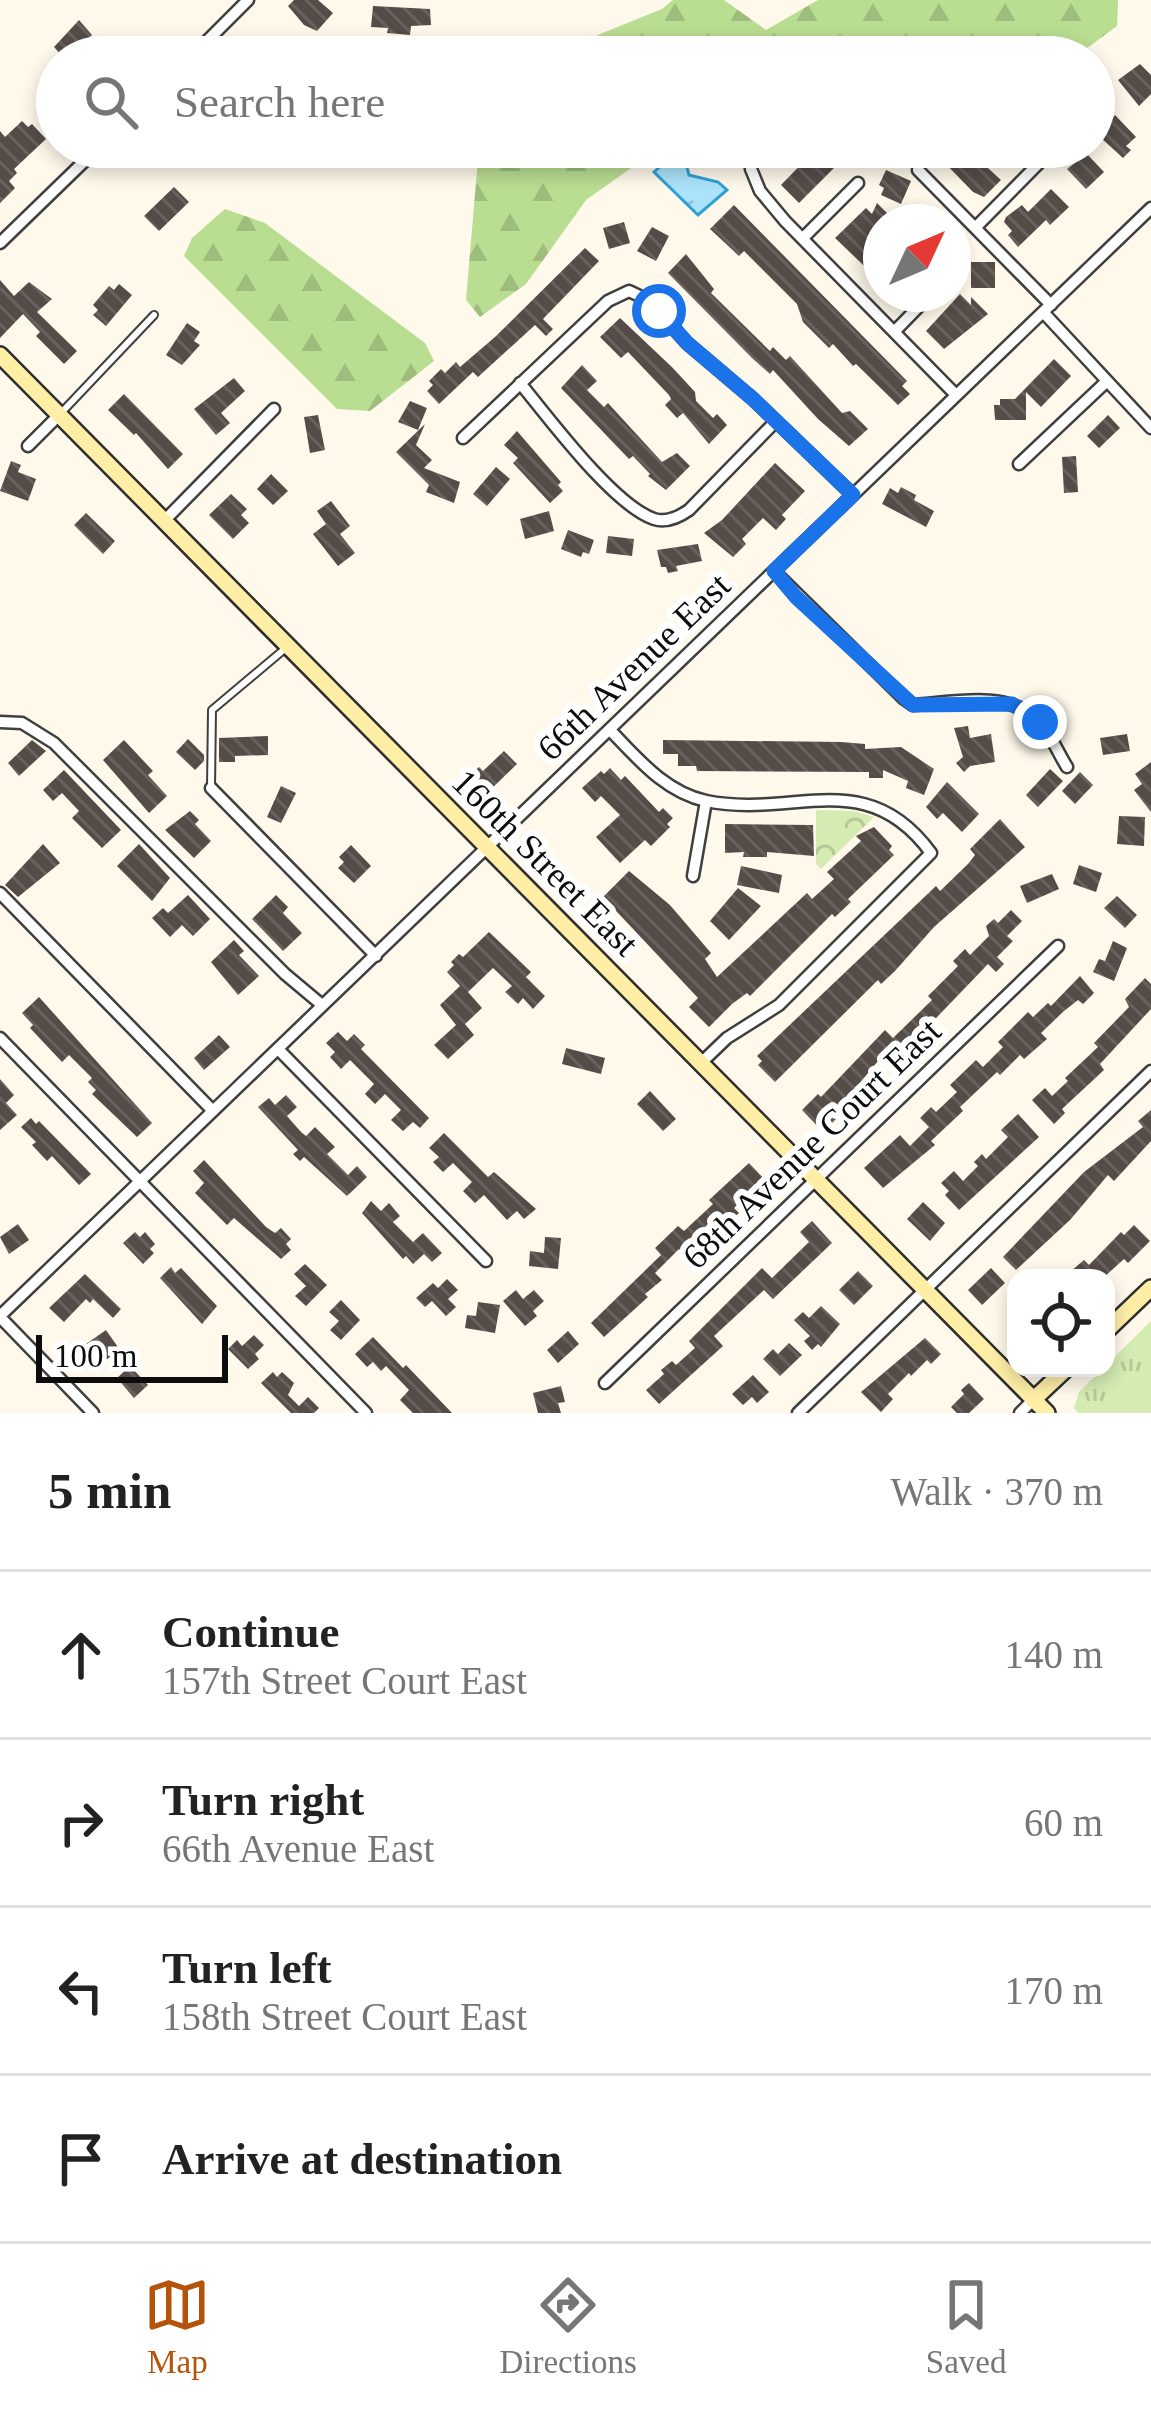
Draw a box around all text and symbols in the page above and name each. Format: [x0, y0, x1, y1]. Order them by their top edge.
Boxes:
search box [36, 36, 1115, 168]
icon: search [78, 69, 144, 135]
text: Search here [174, 77, 385, 127]
north arrow [863, 204, 971, 312]
route start [632, 284, 686, 338]
street label: 66th Avenue East [529, 565, 738, 768]
route end [1013, 695, 1067, 749]
street label: 160th Street East [444, 762, 646, 964]
street label: 68th Avenue Court East [675, 1010, 949, 1277]
map controls [1007, 1269, 1115, 1377]
button: locate [1007, 1269, 1115, 1377]
scale bar [36, 1329, 228, 1382]
text: 100 m [54, 1338, 137, 1374]
text: 5 min [48, 1463, 171, 1519]
text: Walk · 370 m [891, 1470, 1103, 1513]
text: Continue [162, 1607, 340, 1657]
icon: ahead [48, 1622, 114, 1688]
text: 140 m [1004, 1633, 1103, 1676]
text: 157th Street Court East [162, 1659, 527, 1702]
text: Turn right [162, 1775, 364, 1825]
icon: right [48, 1790, 114, 1856]
text: 60 m [1024, 1801, 1103, 1844]
text: 66th Avenue East [162, 1827, 434, 1870]
text: Turn left [162, 1943, 332, 1993]
icon: left [48, 1958, 114, 2024]
text: 170 m [1004, 1969, 1103, 2012]
text: 158th Street Court East [162, 1995, 527, 2038]
icon: arrive [48, 2126, 114, 2192]
text: Arrive at destination [162, 2134, 562, 2184]
tab: Map [144, 2272, 210, 2381]
tab: Directions [499, 2272, 637, 2381]
tab: Saved [926, 2272, 1007, 2381]

